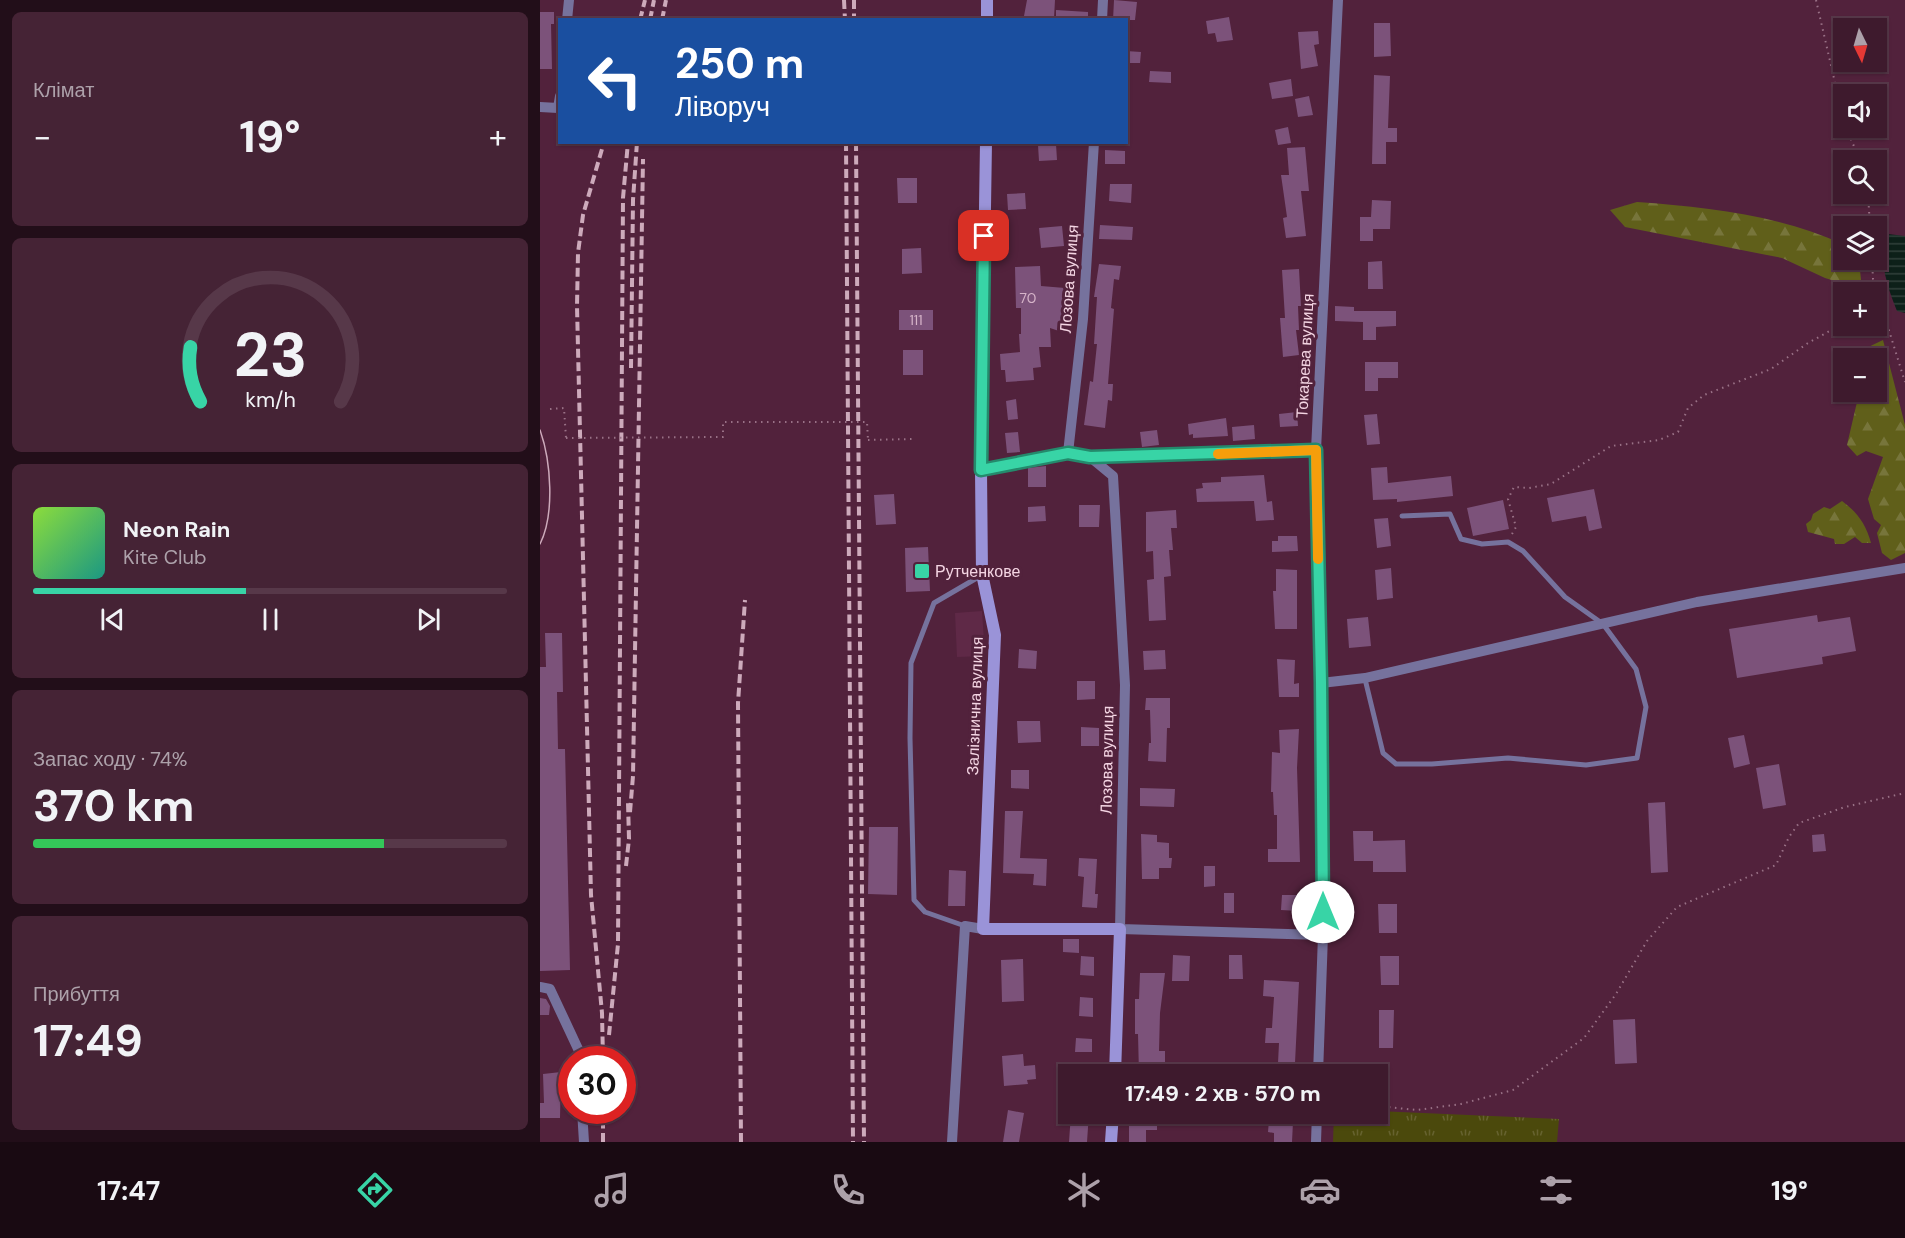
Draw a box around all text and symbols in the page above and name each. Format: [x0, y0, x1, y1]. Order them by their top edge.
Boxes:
north arrow [1833, 18, 1887, 72]
map controls [1833, 18, 1887, 402]
text: 250 m [675, 36, 804, 91]
icon: left [576, 42, 654, 120]
text: Клімат [33, 77, 94, 103]
button: sound [1833, 84, 1887, 138]
text: Ліворуч [675, 89, 770, 124]
text: 19° [239, 107, 301, 166]
text: − [33, 115, 51, 158]
text: + [489, 115, 507, 158]
button: search [1833, 150, 1887, 204]
pin [958, 210, 1009, 261]
button: layers [1833, 216, 1887, 270]
icon: arrive [967, 219, 1000, 252]
street label: Лозова вулиця [1055, 224, 1083, 334]
button: + [1833, 282, 1887, 336]
house number: 70 [1020, 289, 1036, 307]
street label: Токарева вулиця [1291, 293, 1319, 419]
house number: 111 [909, 311, 923, 329]
text: 23 [233, 314, 307, 395]
button: − [1833, 348, 1887, 402]
text: km/h [245, 386, 295, 414]
text: Neon Rain [123, 515, 230, 544]
text: Kite Club [123, 544, 207, 570]
place label: Рутченкове [935, 561, 1020, 582]
marker: Рутченкове [913, 562, 931, 580]
icon: previous [96, 603, 129, 636]
icon: pause [254, 603, 287, 636]
icon: next [412, 603, 445, 636]
street label: Залізнична вулиця [962, 636, 988, 776]
street label: Лозова вулиця [1096, 705, 1118, 815]
text: Запас ходу · 74% [33, 746, 188, 772]
text: 370 km [33, 776, 194, 835]
position arrow [1291, 880, 1355, 944]
text: Прибуття [33, 981, 120, 1007]
text: 17:49 [33, 1011, 143, 1070]
speed limit sign: 30 [558, 1046, 636, 1124]
text: 17:49 · 2 хв · 570 m [1125, 1079, 1321, 1108]
icon: directions [354, 1169, 396, 1211]
icon: music [591, 1169, 633, 1211]
icon: phone [827, 1169, 869, 1211]
icon: climate [1063, 1169, 1105, 1211]
icon: car [1299, 1169, 1341, 1211]
icon: filters [1535, 1169, 1577, 1211]
text: 17:47 [97, 1173, 160, 1208]
text: 19° [1771, 1173, 1808, 1208]

